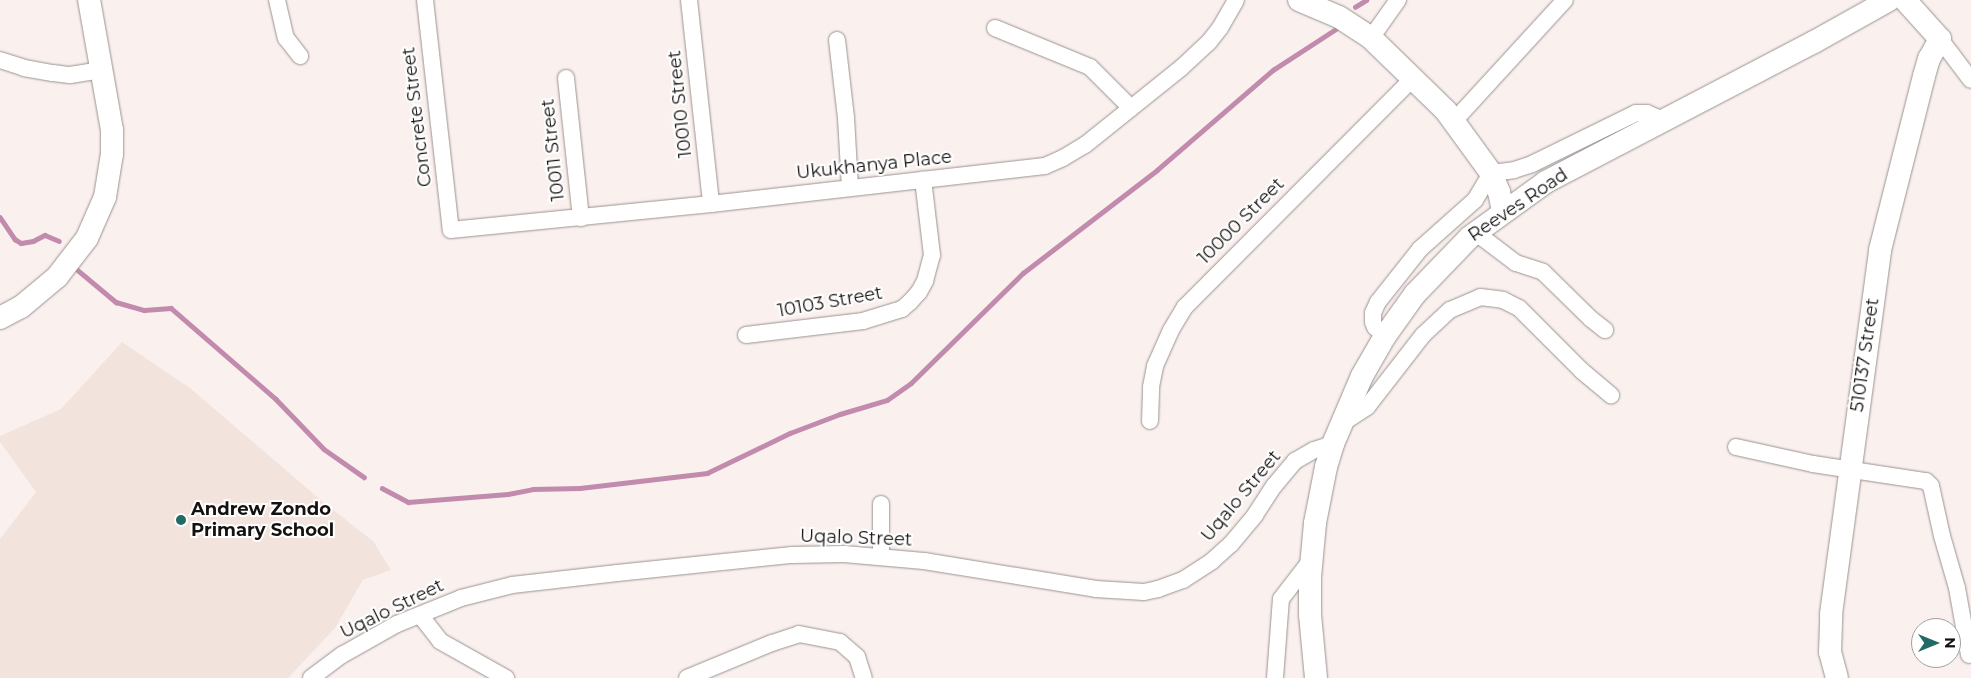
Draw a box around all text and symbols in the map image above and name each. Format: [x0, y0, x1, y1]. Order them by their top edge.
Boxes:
street label: Concrete Street [398, 46, 436, 188]
street label: 10010 Street [664, 49, 696, 159]
street label: 10011 Street [537, 98, 569, 202]
street label: Ukukhanya Place [795, 146, 953, 184]
street label: Reeves Road [1464, 164, 1572, 246]
street label: 10000 Street [1193, 173, 1289, 269]
street label: 10103 Street [776, 282, 884, 322]
street label: 510137 Street [1846, 297, 1884, 413]
street label: Uqalo Street [1197, 446, 1285, 546]
place label: Andrew Zondo Primary School [191, 499, 334, 542]
marker: Andrew Zondo Primary School [175, 514, 187, 526]
street label: Uqalo Street [799, 525, 913, 551]
street label: Uqalo Street [337, 575, 447, 643]
north arrow [1911, 618, 1961, 668]
text: N [1941, 637, 1959, 649]

